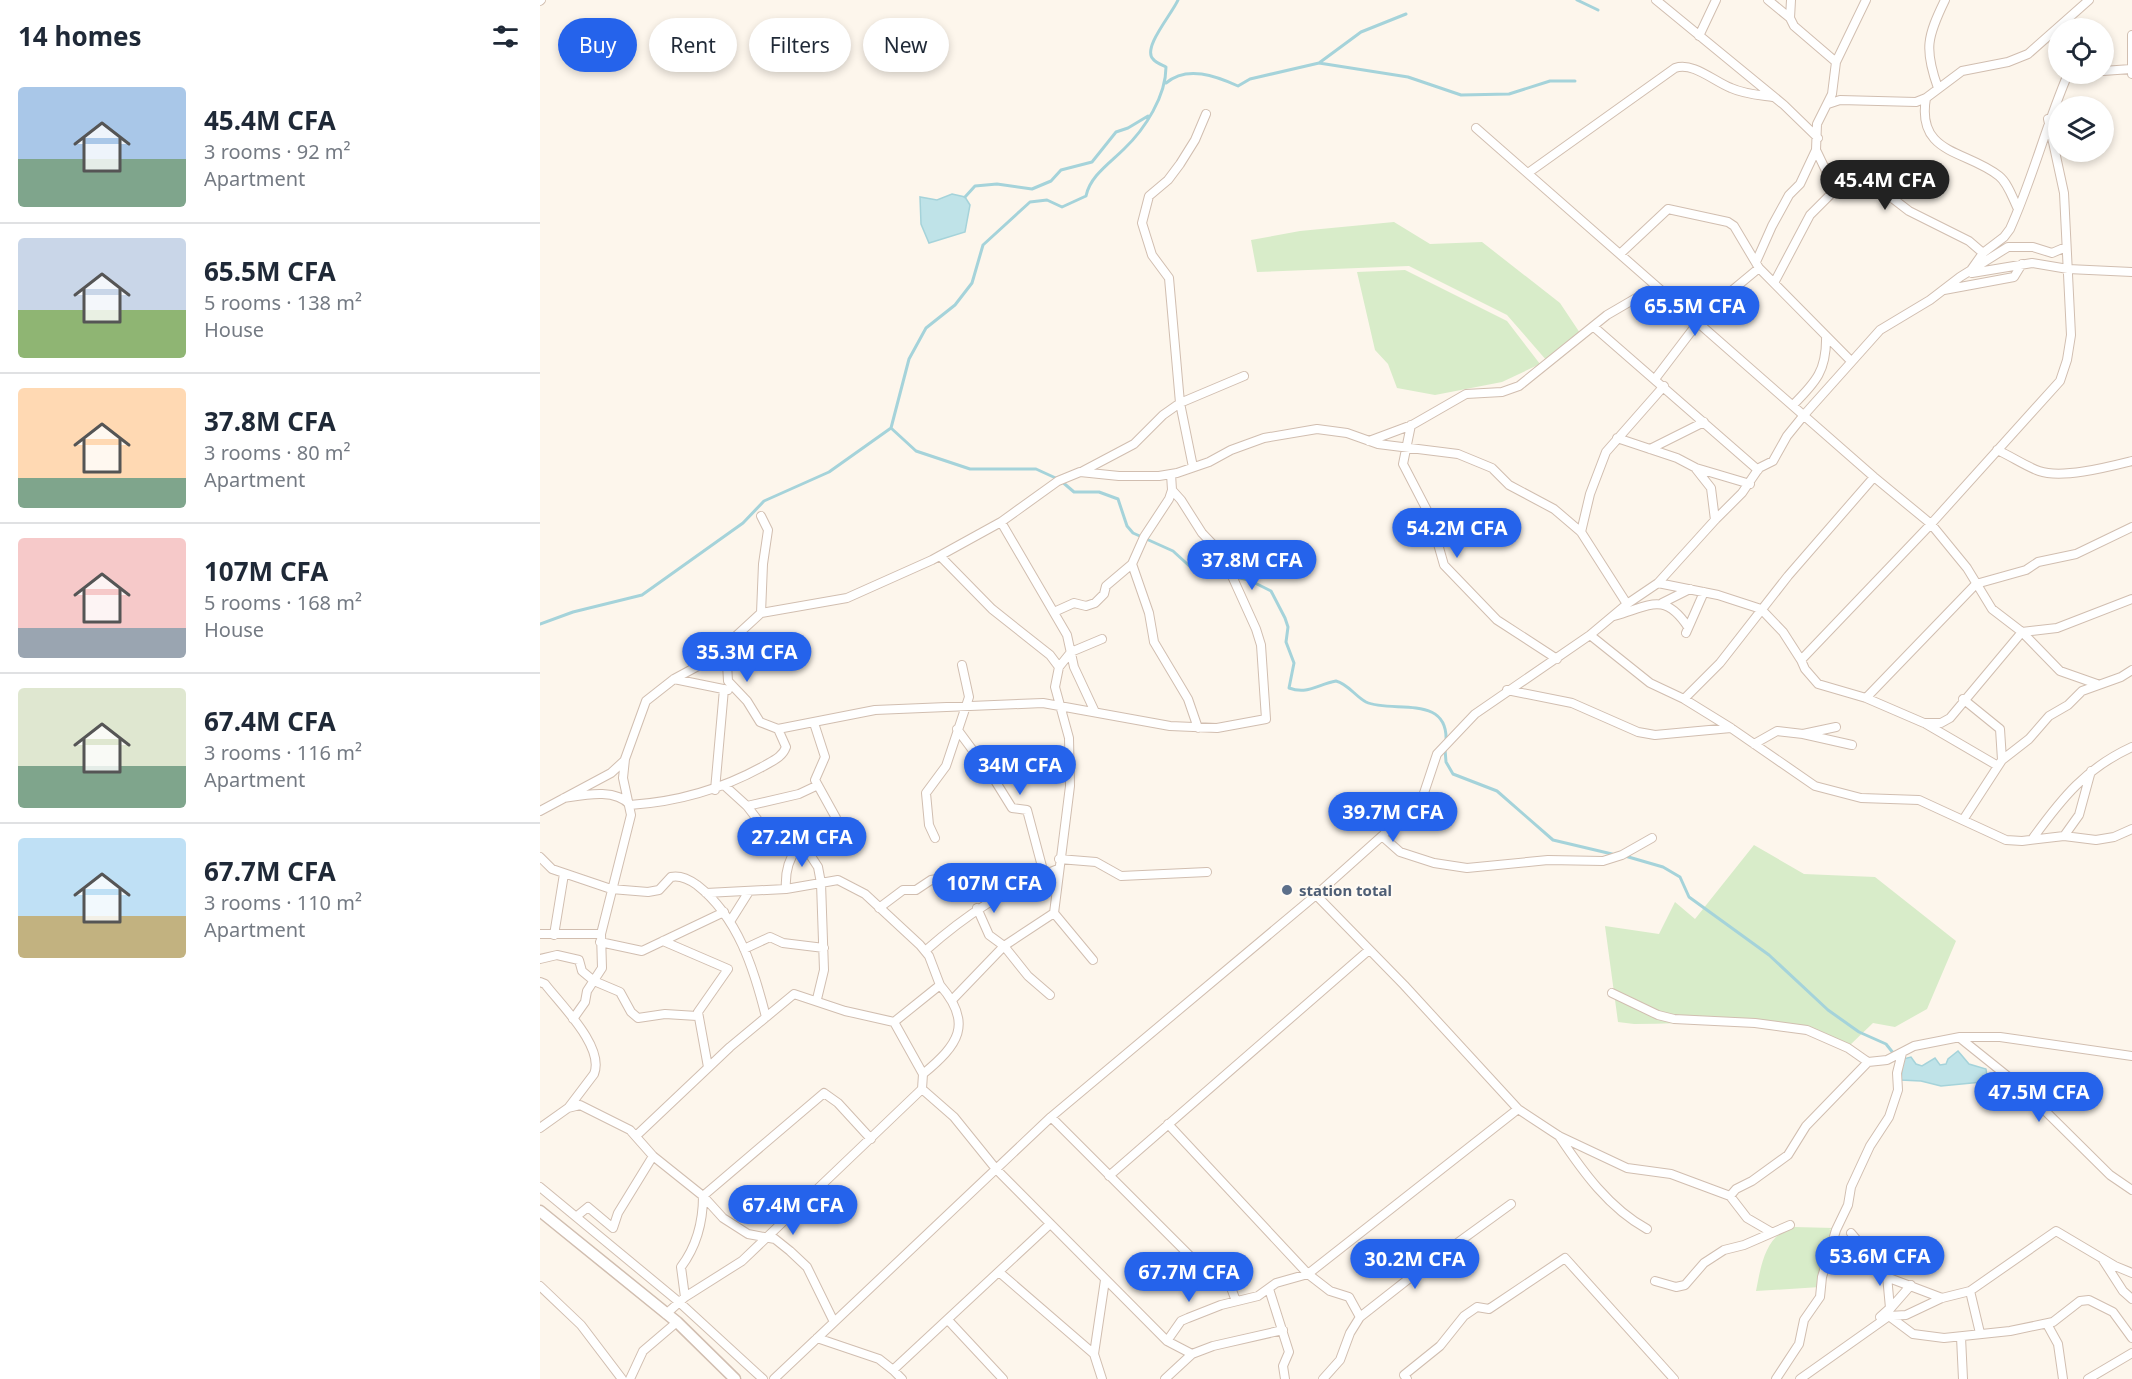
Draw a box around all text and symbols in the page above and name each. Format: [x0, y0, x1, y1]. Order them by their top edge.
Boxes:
text: 14 homes [18, 18, 142, 54]
chip: Buy [558, 18, 637, 72]
chip: Rent [649, 18, 737, 72]
chip: Filters [749, 18, 851, 72]
chip: New [863, 18, 949, 72]
map controls [2048, 18, 2114, 162]
button: locate [2048, 18, 2114, 84]
icon: filters [489, 20, 522, 53]
button: layers [2048, 96, 2114, 162]
text: 45.4M CFA [204, 102, 336, 138]
icon: home [66, 111, 138, 183]
text: 3 rooms · 92 m² [204, 138, 351, 165]
pin: 45.4M CFA [1816, 160, 1954, 211]
text: Apartment [204, 165, 305, 192]
text: 45.4M CFA [1834, 166, 1936, 193]
text: 65.5M CFA [204, 253, 336, 289]
icon: home [66, 262, 138, 334]
pin: 65.5M CFA [1626, 286, 1764, 337]
text: 5 rooms · 138 m² [204, 289, 362, 316]
text: 65.5M CFA [1644, 292, 1746, 319]
text: House [204, 316, 264, 343]
text: 37.8M CFA [204, 403, 336, 439]
icon: home [66, 412, 138, 484]
text: 3 rooms · 80 m² [204, 439, 351, 466]
text: Apartment [204, 466, 305, 493]
pin: 54.2M CFA [1388, 508, 1526, 559]
text: 54.2M CFA [1406, 514, 1508, 541]
pin: 37.8M CFA [1183, 540, 1321, 591]
text: 37.8M CFA [1201, 546, 1303, 573]
text: 107M CFA [204, 553, 328, 589]
icon: home [66, 562, 138, 634]
text: 5 rooms · 168 m² [204, 589, 362, 616]
text: House [204, 616, 264, 643]
pin: 35.3M CFA [678, 632, 816, 683]
text: 35.3M CFA [696, 638, 798, 665]
text: 67.4M CFA [204, 703, 336, 739]
icon: home [66, 712, 138, 784]
text: 3 rooms · 116 m² [204, 739, 362, 766]
pin: 34M CFA [965, 745, 1075, 796]
text: 34M CFA [978, 751, 1062, 778]
text: Apartment [204, 766, 305, 793]
pin: 39.7M CFA [1324, 792, 1462, 843]
text: 39.7M CFA [1342, 798, 1444, 825]
pin: 27.2M CFA [733, 817, 871, 868]
text: 27.2M CFA [751, 823, 853, 850]
text: 67.7M CFA [204, 853, 336, 889]
icon: home [66, 862, 138, 934]
pin: 107M CFA [932, 863, 1056, 914]
text: 107M CFA [946, 869, 1042, 896]
place label: station total [1299, 880, 1392, 900]
marker: station total [1280, 883, 1294, 897]
text: 3 rooms · 110 m² [204, 889, 362, 916]
text: Apartment [204, 916, 305, 943]
pin: 47.5M CFA [1970, 1072, 2108, 1123]
text: 47.5M CFA [1988, 1078, 2090, 1105]
pin: 67.4M CFA [724, 1185, 862, 1236]
text: 67.4M CFA [742, 1191, 844, 1218]
pin: 53.6M CFA [1811, 1236, 1949, 1287]
pin: 30.2M CFA [1346, 1239, 1484, 1290]
text: 53.6M CFA [1829, 1242, 1931, 1269]
text: 30.2M CFA [1364, 1245, 1466, 1272]
pin: 67.7M CFA [1120, 1252, 1258, 1303]
text: 67.7M CFA [1138, 1258, 1240, 1285]

